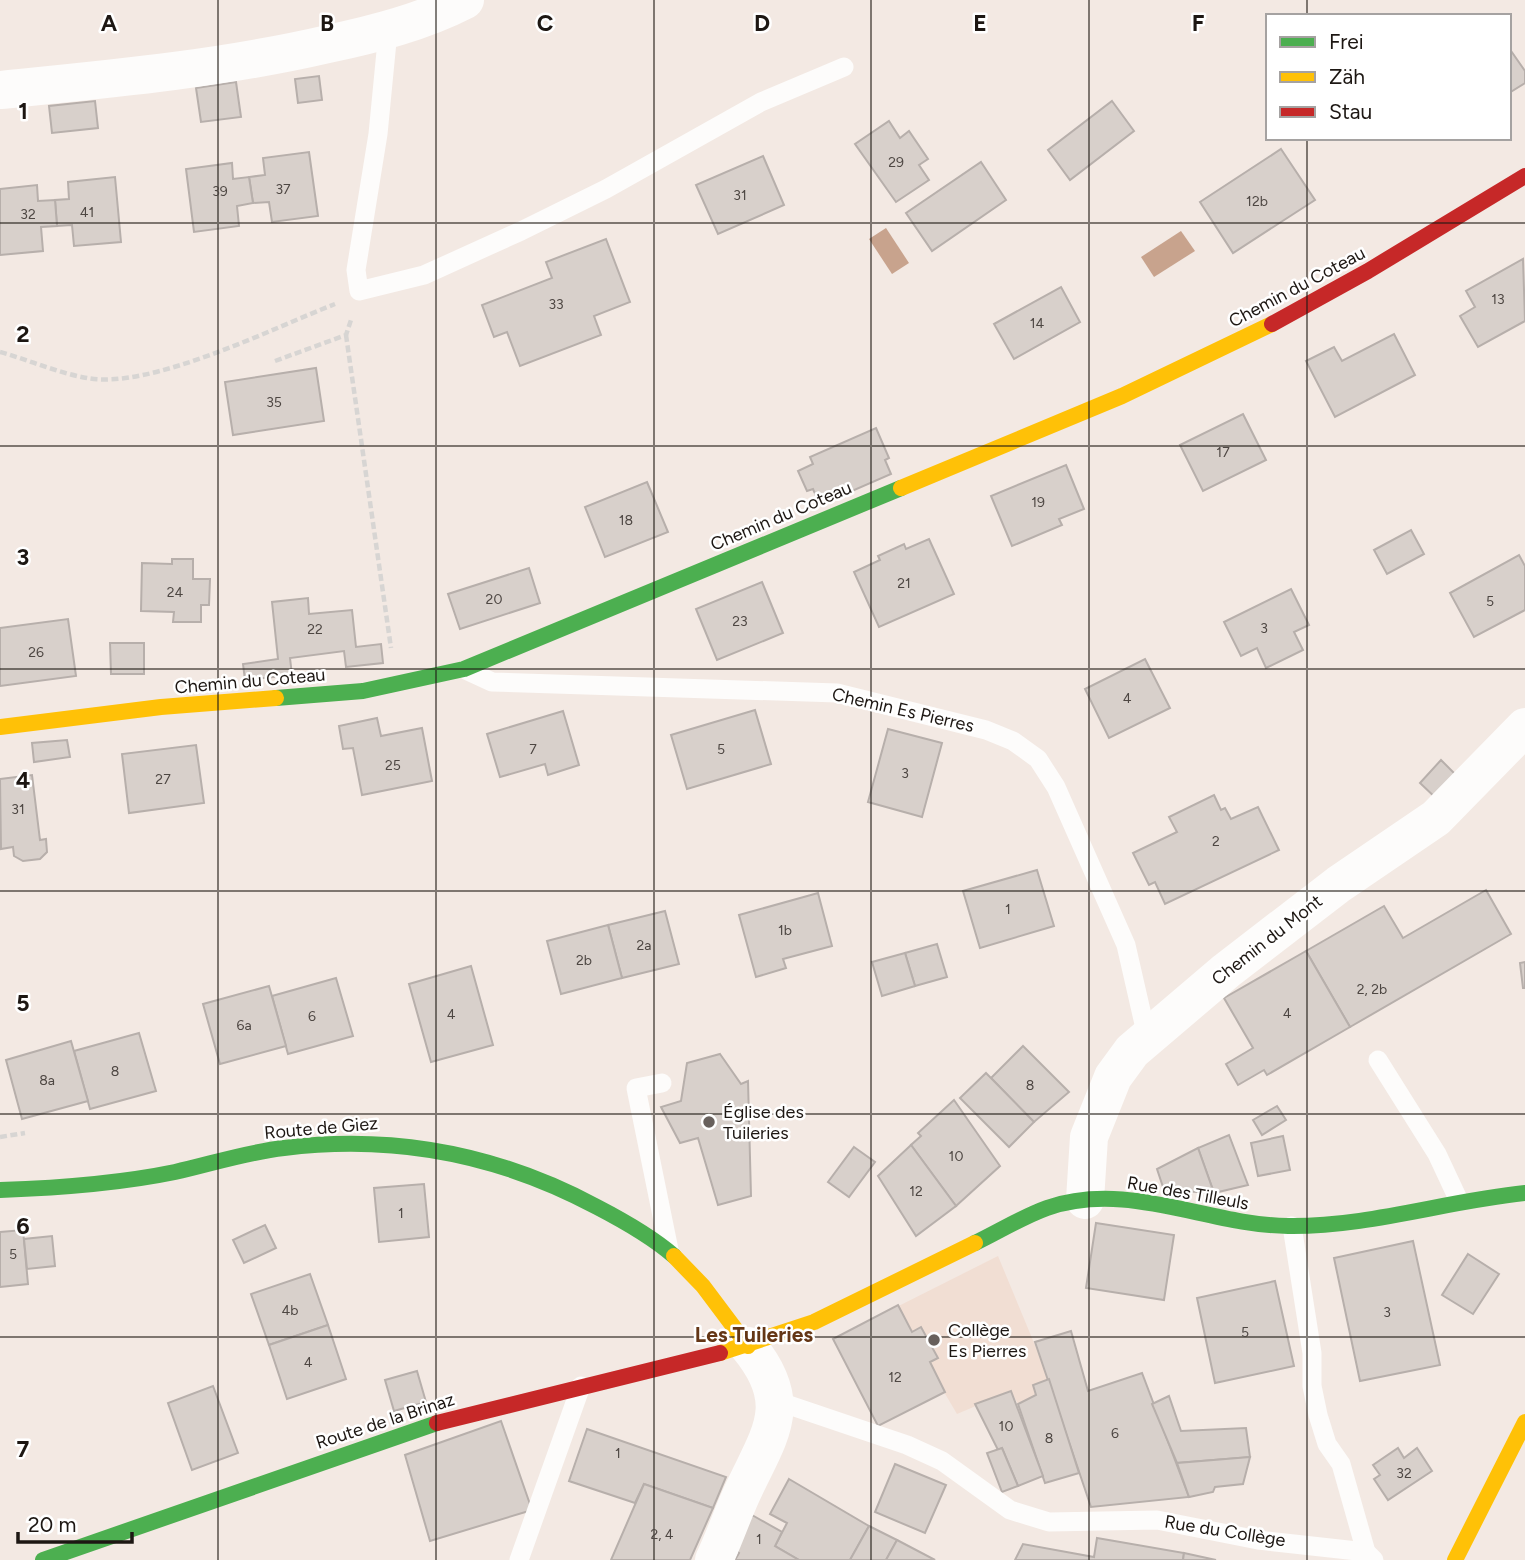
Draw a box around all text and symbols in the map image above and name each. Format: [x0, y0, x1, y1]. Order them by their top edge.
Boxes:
text: A [101, 9, 118, 37]
text: B [320, 9, 334, 37]
text: C [537, 9, 554, 37]
text: D [754, 9, 770, 37]
text: E [973, 9, 987, 37]
text: F [1192, 9, 1205, 37]
legend [1266, 14, 1511, 140]
text: Frei [1329, 29, 1364, 54]
text: Zäh [1329, 64, 1365, 89]
text: 1 [18, 97, 28, 125]
text: Stau [1329, 99, 1372, 124]
house number: 29 [888, 154, 904, 171]
house number: 37 [275, 181, 291, 198]
house number: 39 [212, 183, 228, 200]
house number: 31 [733, 187, 747, 204]
house number: 12b [1246, 193, 1268, 210]
house number: 41 [80, 204, 94, 221]
house number: 32 [20, 206, 36, 223]
street label: Chemin du Coteau [1225, 242, 1369, 332]
house number: 13 [1491, 291, 1505, 308]
house number: 33 [548, 296, 564, 313]
house number: 14 [1030, 315, 1045, 332]
text: 2 [16, 320, 30, 348]
house number: 35 [266, 394, 282, 411]
house number: 17 [1216, 444, 1230, 461]
street label: Chemin du Coteau [707, 476, 855, 556]
house number: 19 [1031, 494, 1045, 511]
house number: 18 [619, 512, 633, 529]
text: 3 [17, 543, 29, 571]
house number: 21 [897, 575, 911, 592]
house number: 24 [167, 584, 184, 601]
house number: 20 [486, 591, 502, 608]
house number: 5 [1486, 593, 1494, 610]
house number: 23 [732, 613, 748, 630]
house number: 3 [1260, 620, 1268, 637]
house number: 22 [307, 621, 323, 638]
house number: 26 [28, 644, 44, 661]
street label: Chemin du Coteau [174, 663, 326, 699]
street label: Chemin Es Pierres [830, 683, 976, 737]
house number: 4 [1123, 690, 1132, 707]
house number: 7 [529, 741, 537, 758]
house number: 5 [717, 741, 725, 758]
house number: 25 [385, 757, 401, 774]
house number: 3 [901, 765, 909, 782]
text: 4 [16, 766, 30, 794]
house number: 27 [155, 771, 171, 788]
house number: 31 [11, 801, 25, 818]
house number: 2 [1212, 833, 1220, 850]
street label: Chemin du Mont [1207, 890, 1327, 990]
house number: 1 [1005, 901, 1011, 918]
house number: 1b [778, 922, 792, 939]
house number: 2a [637, 937, 651, 954]
house number: 2b [576, 952, 592, 969]
house number: 2, 2b [1357, 981, 1387, 998]
text: 5 [16, 989, 30, 1017]
house number: 4 [1283, 1005, 1292, 1022]
house number: 4 [447, 1006, 456, 1023]
house number: 6 [308, 1008, 316, 1025]
house number: 6a [236, 1017, 252, 1034]
house number: 8 [111, 1063, 119, 1080]
house number: 8a [39, 1072, 55, 1089]
house number: 8 [1026, 1077, 1034, 1094]
place label: Église des Tuileries [723, 1101, 804, 1144]
street label: Route de Giez [263, 1112, 379, 1144]
marker: Église des Tuileries [701, 1114, 717, 1130]
house number: 10 [949, 1148, 963, 1165]
street label: Rue des Tilleuls [1125, 1171, 1251, 1215]
house number: 12 [909, 1183, 923, 1200]
house number: 1 [398, 1205, 404, 1222]
text: 6 [16, 1212, 30, 1240]
house number: 5 [9, 1246, 17, 1263]
house number: 4b [282, 1302, 298, 1319]
house number: 3 [1383, 1304, 1391, 1321]
place label: Collège Es Pierres [948, 1319, 1026, 1362]
district label: Les Tuileries [695, 1322, 813, 1347]
house number: 5 [1241, 1324, 1249, 1341]
marker: Collège Es Pierres [926, 1332, 942, 1348]
house number: 4 [304, 1354, 313, 1371]
house number: 12 [888, 1369, 902, 1386]
street label: Route de la Brinaz [313, 1388, 457, 1454]
house number: 10 [999, 1418, 1013, 1435]
house number: 6 [1111, 1425, 1119, 1442]
house number: 8 [1045, 1430, 1053, 1447]
text: 7 [17, 1435, 30, 1463]
house number: 1 [615, 1445, 621, 1462]
house number: 32 [1396, 1465, 1412, 1482]
scale bar [18, 1500, 131, 1544]
street label: Rue du Collège [1163, 1511, 1287, 1551]
text: 20 m [28, 1512, 76, 1537]
house number: 2, 4 [650, 1526, 674, 1543]
house number: 1 [756, 1531, 762, 1548]

